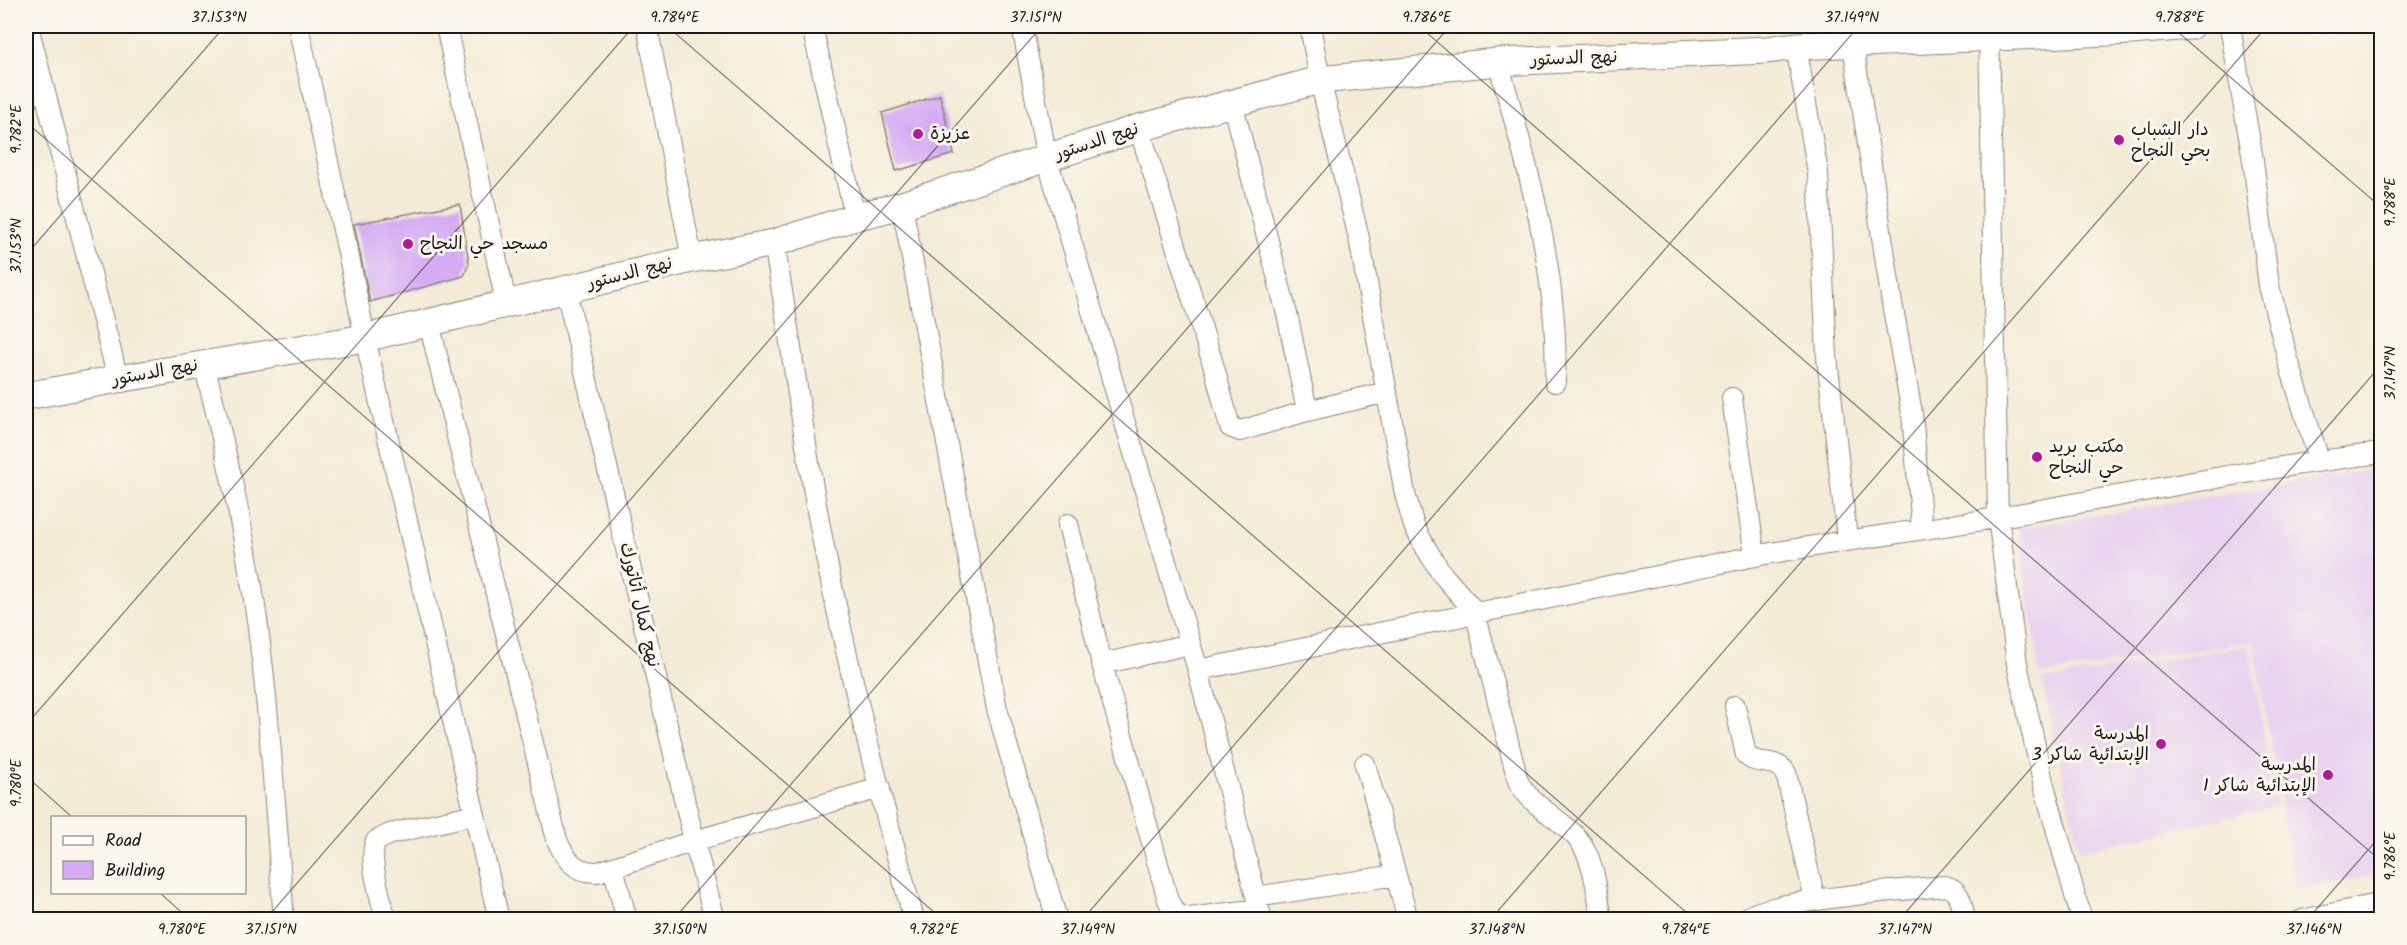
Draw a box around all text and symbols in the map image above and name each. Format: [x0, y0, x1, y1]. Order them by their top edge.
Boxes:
text: 37.153°N [191, 6, 247, 30]
text: 9.784°E [651, 6, 701, 30]
text: 37.151°N [1010, 6, 1062, 30]
text: 9.786°E [1402, 6, 1453, 30]
text: 37.149°N [1825, 6, 1879, 30]
text: 9.788°E [2155, 6, 2206, 30]
street label: نهج الدستور [1528, 43, 1618, 75]
text: 9.782°E [5, 103, 29, 154]
street label: نهج الدستور [1049, 115, 1143, 170]
place label: دار الشباب بحي النجاح [2131, 116, 2210, 166]
place label: عزيزة [930, 120, 970, 149]
marker: عزيزة [911, 127, 925, 141]
marker: دار الشباب بحي النجاح [2112, 133, 2126, 147]
text: 9.788°E [2379, 176, 2403, 227]
text: 37.153°N [5, 218, 29, 274]
place label: مسجد حي النجاح [420, 230, 548, 259]
marker: مسجد حي النجاح [401, 237, 415, 251]
street label: نهج الدستور [582, 249, 676, 299]
text: 37.147°N [2379, 346, 2403, 400]
street label: نهج الدستور [108, 351, 200, 395]
place label: مكتب بريد حي النجاح [2049, 433, 2124, 483]
marker: مكتب بريد حي النجاح [2030, 450, 2044, 464]
street label: نهج كمال أتاتورك [611, 540, 667, 670]
place label: المدرسة الإبتدائية شاكر 3 [2031, 720, 2149, 770]
marker: المدرسة الإبتدائية شاكر 3 [2154, 737, 2168, 751]
place label: المدرسة الإبتدائية شاكر 1 [2203, 751, 2316, 801]
text: 9.780°E [5, 758, 29, 807]
marker: المدرسة الإبتدائية شاكر 1 [2321, 768, 2335, 782]
legend [51, 816, 246, 894]
text: Road [105, 827, 142, 856]
text: 9.786°E [2379, 830, 2403, 881]
text: Building [105, 857, 165, 886]
text: 9.780°E [158, 918, 207, 942]
text: 37.151°N [245, 918, 297, 942]
text: 37.150°N [653, 918, 707, 942]
text: 9.782°E [909, 918, 960, 942]
text: 37.149°N [1061, 918, 1115, 942]
text: 37.148°N [1469, 918, 1525, 942]
text: 9.784°E [1662, 918, 1712, 942]
text: 37.147°N [1878, 918, 1932, 942]
text: 37.146°N [2286, 918, 2342, 942]

